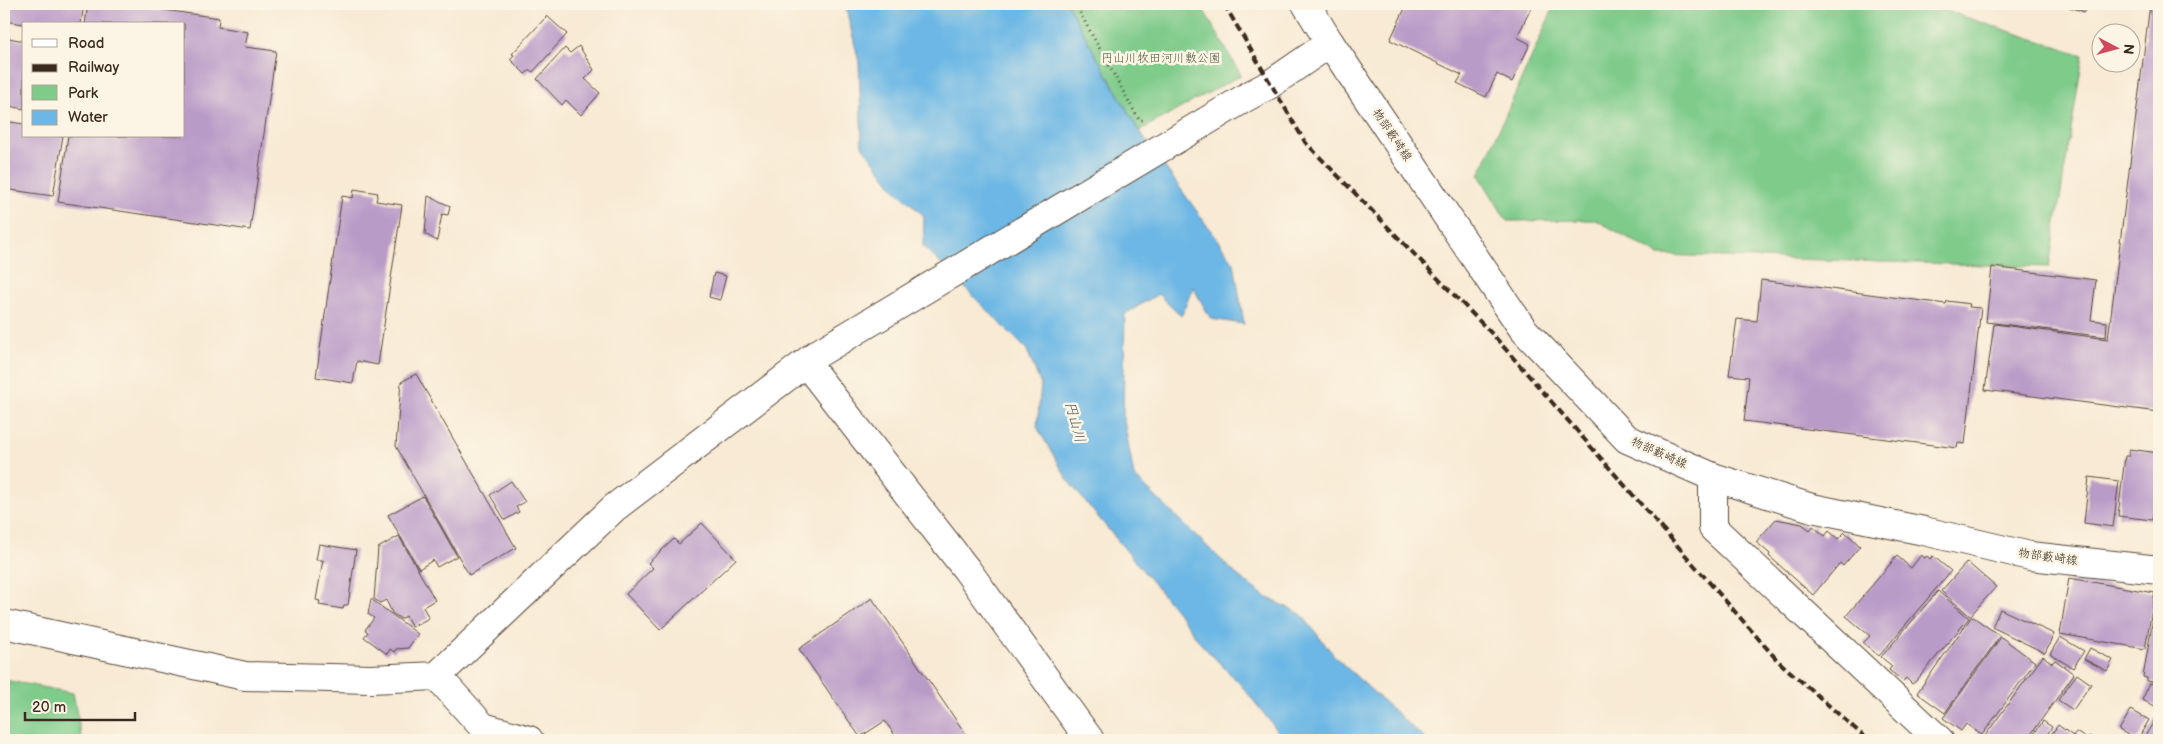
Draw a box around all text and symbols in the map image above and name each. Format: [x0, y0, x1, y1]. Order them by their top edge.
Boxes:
legend [22, 22, 185, 138]
north arrow [2090, 22, 2140, 72]
text: Road [68, 34, 104, 53]
text: N [2119, 43, 2137, 55]
park label: 円山川牧田河川敷公園 [1101, 51, 1221, 66]
text: Railway [68, 58, 119, 77]
text: Park [68, 84, 99, 103]
street label: 物部藪崎線 [1369, 106, 1415, 164]
text: Water [68, 108, 108, 127]
water label: 円山川 [1061, 399, 1089, 445]
street label: 物部藪崎線 [1629, 434, 1689, 472]
street label: 物部藪崎線 [2017, 545, 2079, 569]
scale bar [25, 689, 135, 721]
text: 20 m [32, 698, 66, 717]

